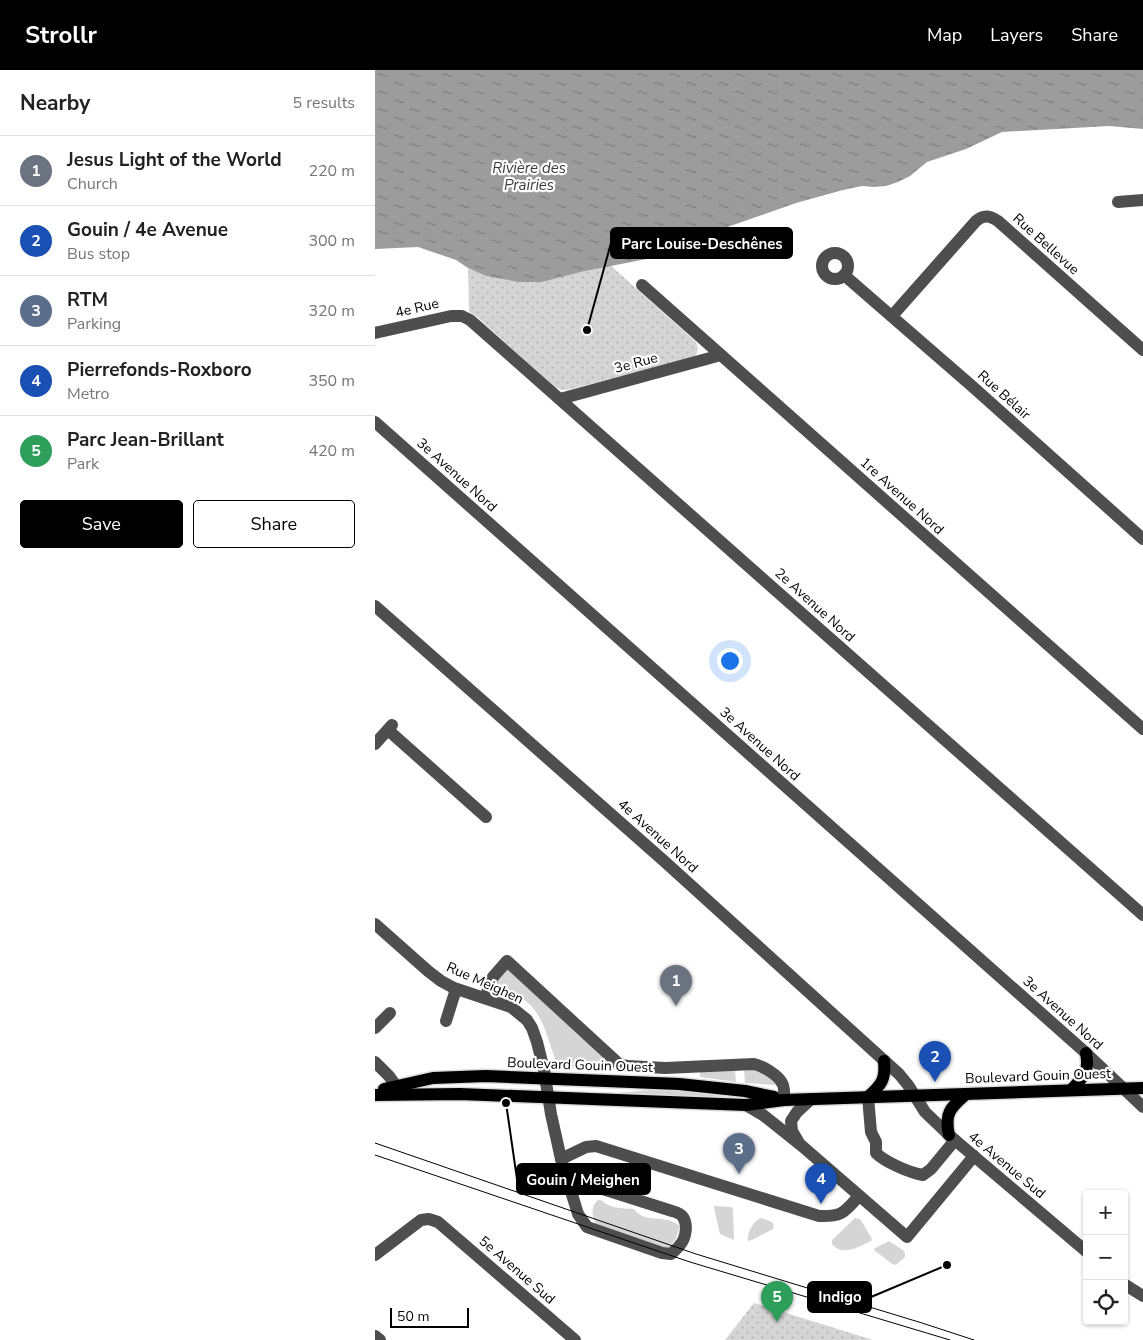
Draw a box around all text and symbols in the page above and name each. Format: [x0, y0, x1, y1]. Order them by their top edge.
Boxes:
text: Strollr [25, 19, 97, 51]
text: Map [927, 23, 962, 47]
text: Layers [990, 23, 1043, 47]
text: Share [1071, 23, 1118, 47]
text: Nearby [20, 89, 90, 117]
text: 5 results [293, 92, 355, 114]
text: Jesus Light of the World [67, 147, 282, 173]
water label: Rivière des Prairies [492, 158, 566, 195]
text: 1 [31, 160, 41, 182]
text: 220 m [308, 160, 355, 182]
text: Church [67, 173, 118, 195]
street label: Rue Bellevue [1009, 209, 1083, 279]
text: Gouin / 4e Avenue [67, 217, 228, 243]
callout: Parc Louise-Deschênes [611, 228, 792, 258]
text: 2 [31, 230, 41, 252]
text: 300 m [308, 230, 355, 252]
text: Parc Louise-Deschênes [621, 234, 783, 254]
text: Bus stop [67, 243, 130, 265]
text: RTM [67, 287, 108, 313]
street label: 4e Rue [393, 294, 441, 322]
text: 3 [31, 300, 41, 322]
text: 320 m [308, 300, 355, 322]
text: Parking [67, 313, 121, 335]
street label: 3e Rue [612, 348, 660, 378]
text: Pierrefonds-Roxboro [67, 357, 252, 383]
street label: Rue Bélair [973, 366, 1035, 424]
text: 4 [31, 370, 41, 392]
text: 350 m [308, 370, 355, 392]
text: Metro [67, 383, 109, 405]
text: Parc Jean-Brillant [67, 427, 224, 453]
street label: 3e Avenue Nord [413, 434, 501, 516]
text: 5 [31, 440, 41, 462]
text: 420 m [308, 440, 355, 462]
text: Park [67, 453, 99, 475]
street label: 1re Avenue Nord [856, 453, 948, 539]
button: Save [20, 500, 183, 548]
button: Share [193, 500, 355, 548]
street label: 2e Avenue Nord [771, 564, 859, 646]
your location [717, 648, 743, 674]
street label: 3e Avenue Nord [716, 703, 804, 785]
street label: 4e Avenue Nord [614, 795, 702, 877]
street label: Rue Meighen [443, 958, 527, 1008]
pin: 1 [660, 965, 692, 1006]
street label: 3e Avenue Nord [1019, 972, 1107, 1054]
pin: 2 [919, 1041, 951, 1082]
street label: Boulevard Gouin Ouest [507, 1053, 653, 1077]
street label: Boulevard Gouin Ouest [965, 1064, 1111, 1088]
street label: 4e Avenue Sud [964, 1127, 1050, 1203]
pin: 3 [723, 1133, 755, 1174]
pin: 4 [805, 1163, 837, 1204]
callout: Gouin / Meighen [517, 1164, 650, 1194]
text: Gouin / Meighen [526, 1170, 640, 1190]
map controls [1083, 1190, 1128, 1325]
button: + [1083, 1190, 1128, 1235]
street label: 5e Avenue Sud [475, 1232, 559, 1308]
button: − [1083, 1235, 1128, 1280]
button: locate [1083, 1280, 1128, 1325]
pin: 5 [761, 1281, 793, 1322]
callout: Indigo [808, 1282, 871, 1312]
text: Indigo [818, 1287, 862, 1307]
scale bar [390, 1305, 469, 1328]
text: 50 m [397, 1307, 429, 1326]

